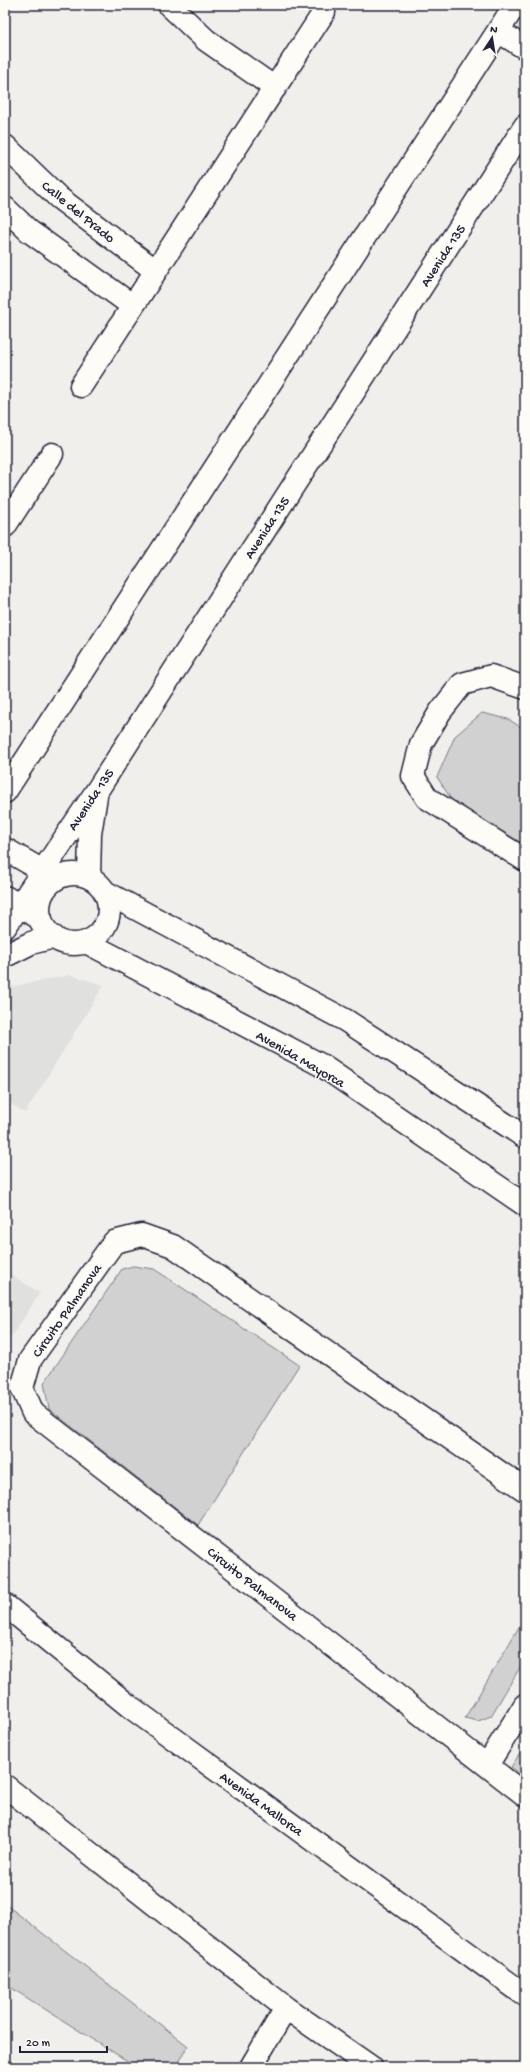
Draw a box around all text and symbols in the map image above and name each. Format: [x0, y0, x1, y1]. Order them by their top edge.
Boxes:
north arrow [472, 18, 512, 58]
text: N [489, 24, 498, 37]
street label: Calle del Prado [37, 178, 118, 248]
street label: Avenida 135 [418, 222, 471, 291]
street label: Avenida 135 [242, 494, 295, 563]
street label: Avenida 135 [65, 766, 119, 835]
street label: Avenida Mayorca [252, 1028, 348, 1093]
street label: Circuito Palmanova [29, 1260, 107, 1362]
street label: Circuito Palmanova [203, 1544, 301, 1626]
street label: Avenida Mallorca [215, 1769, 307, 1842]
scale bar [20, 2028, 107, 2054]
text: 20 m [26, 2037, 51, 2051]

